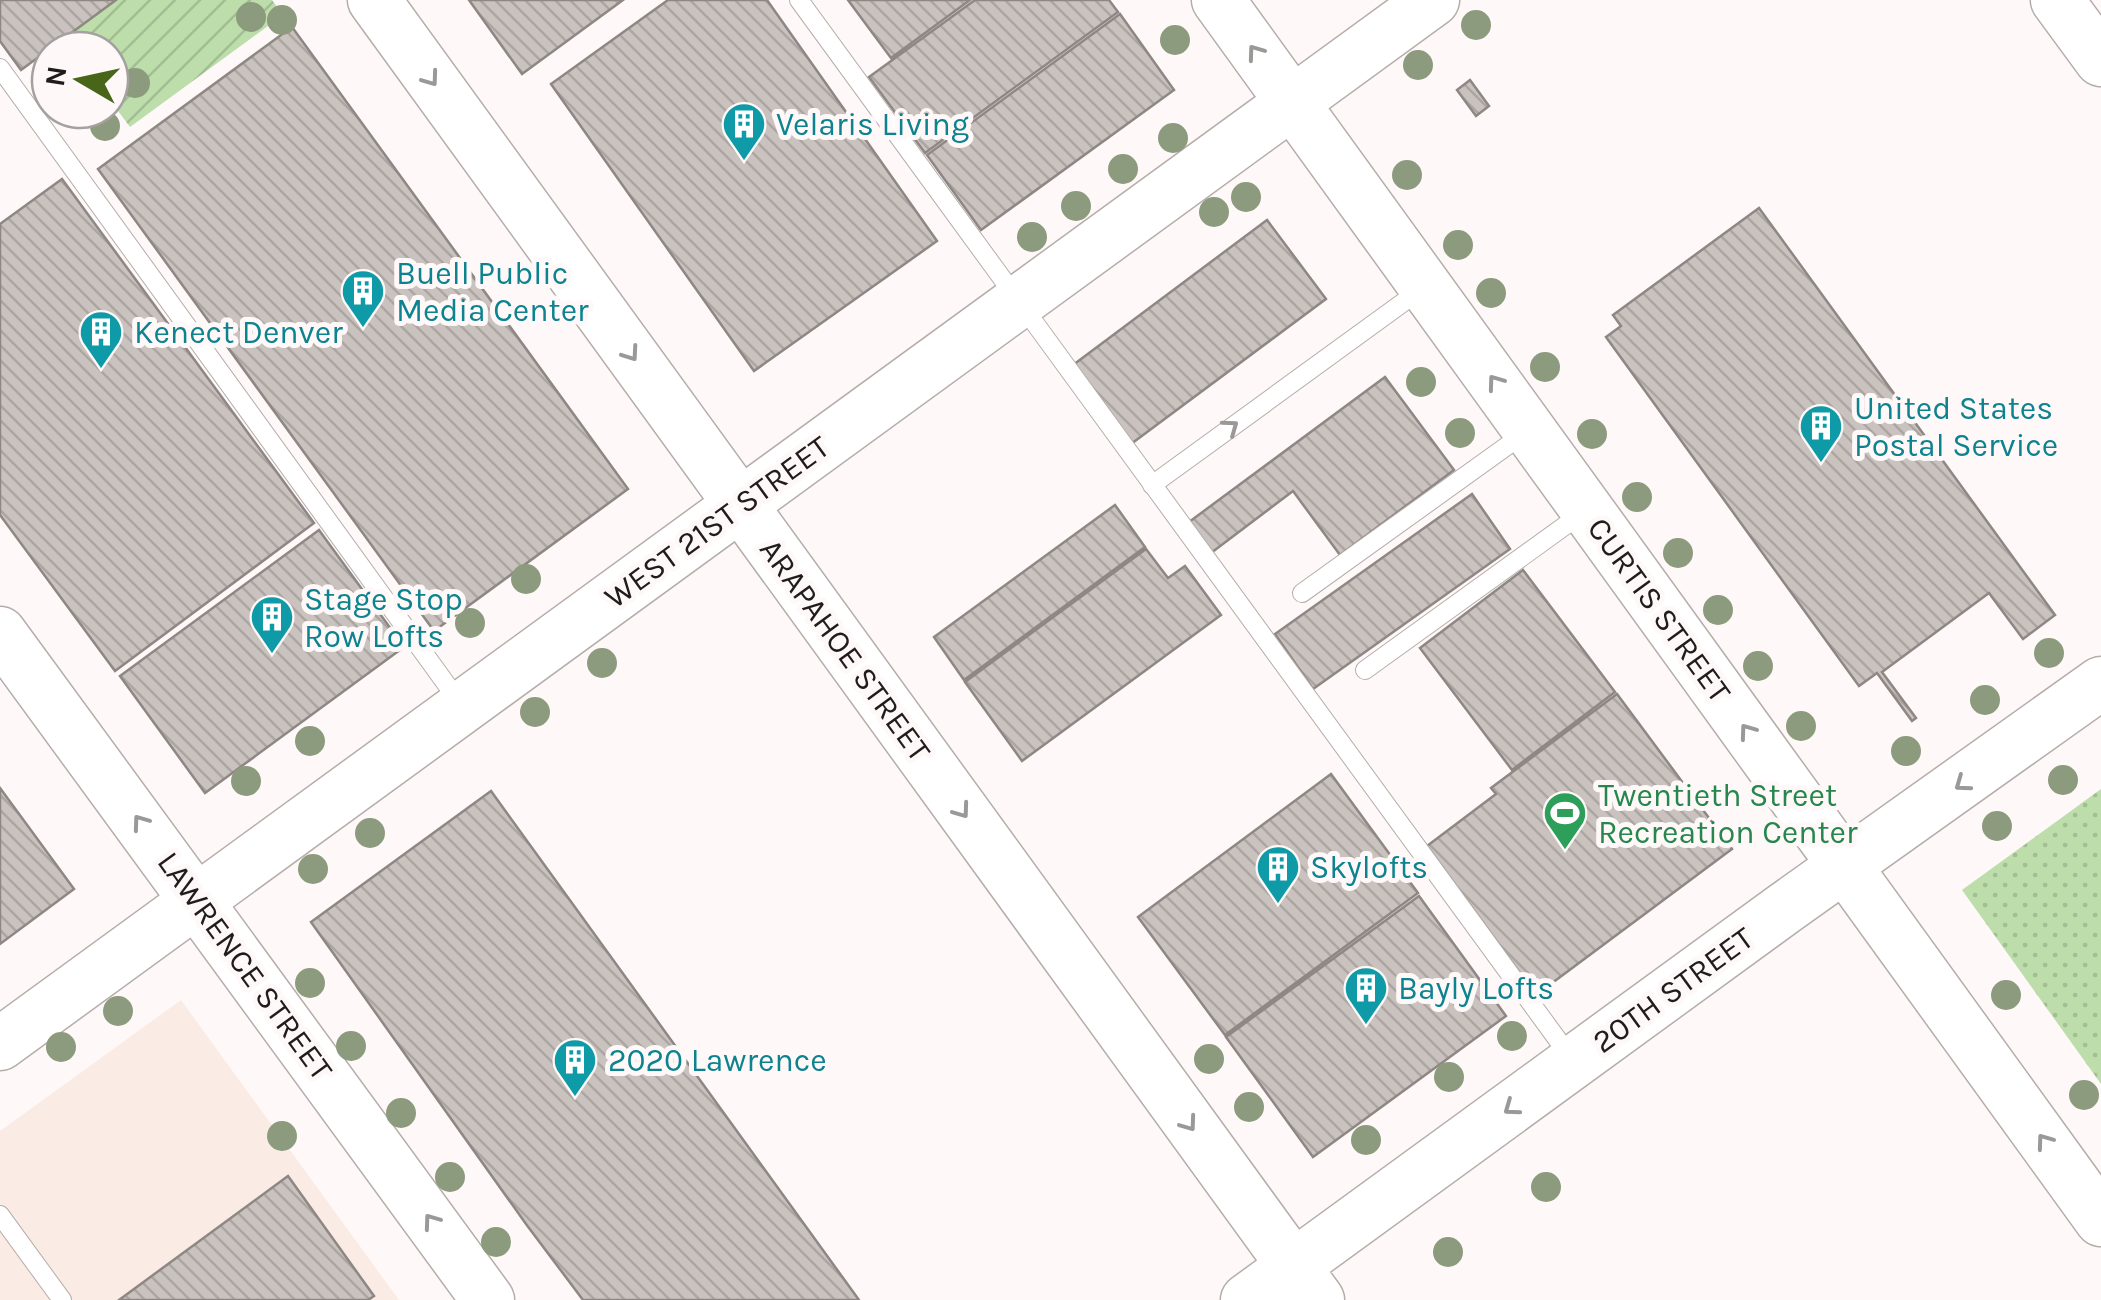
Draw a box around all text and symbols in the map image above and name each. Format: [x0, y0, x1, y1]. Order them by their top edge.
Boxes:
north arrow [30, 30, 130, 130]
one-way arrow [1249, 44, 1267, 63]
text: N [38, 64, 74, 89]
one-way arrow [419, 68, 437, 86]
building icon: Velaris Living [721, 101, 767, 162]
place label: Velaris Living [776, 106, 969, 143]
place label: Buell Public Media Center [396, 255, 589, 329]
building icon: Buell Public Media Center [340, 268, 386, 329]
building icon: Kenect Denver [78, 309, 124, 370]
place label: Kenect Denver [134, 314, 343, 351]
one-way arrow [619, 343, 637, 361]
one-way arrow [1489, 375, 1507, 393]
place label: United States Postal Service [1854, 390, 2058, 464]
building icon: United States Postal Service [1798, 403, 1844, 464]
one-way arrow [1220, 422, 1238, 439]
street label: WEST 21ST STREET [597, 428, 837, 616]
street label: CURTIS STREET [1580, 511, 1738, 709]
street label: ARAPAHOE STREET [752, 532, 938, 768]
place label: Stage Stop Row Lofts [304, 581, 463, 655]
building icon: Stage Stop Row Lofts [249, 594, 295, 655]
one-way arrow [1741, 723, 1759, 742]
one-way arrow [1955, 772, 1973, 789]
place label: Twentieth Street Recreation Center [1598, 777, 1858, 851]
sports icon: Twentieth Street Recreation Center [1542, 790, 1588, 851]
one-way arrow [949, 799, 968, 818]
one-way arrow [134, 815, 151, 833]
building icon: Skylofts [1255, 844, 1301, 905]
street label: LAWRENCE STREET [150, 845, 340, 1087]
place label: Skylofts [1310, 849, 1428, 886]
street label: 20TH STREET [1585, 919, 1761, 1061]
building icon: Bayly Lofts [1343, 965, 1389, 1026]
place label: Bayly Lofts [1398, 970, 1554, 1007]
building icon: 2020 Lawrence [552, 1037, 598, 1098]
place label: 2020 Lawrence [608, 1042, 827, 1079]
one-way arrow [1504, 1096, 1522, 1114]
one-way arrow [1177, 1112, 1195, 1131]
one-way arrow [2037, 1133, 2056, 1152]
one-way arrow [425, 1214, 443, 1232]

